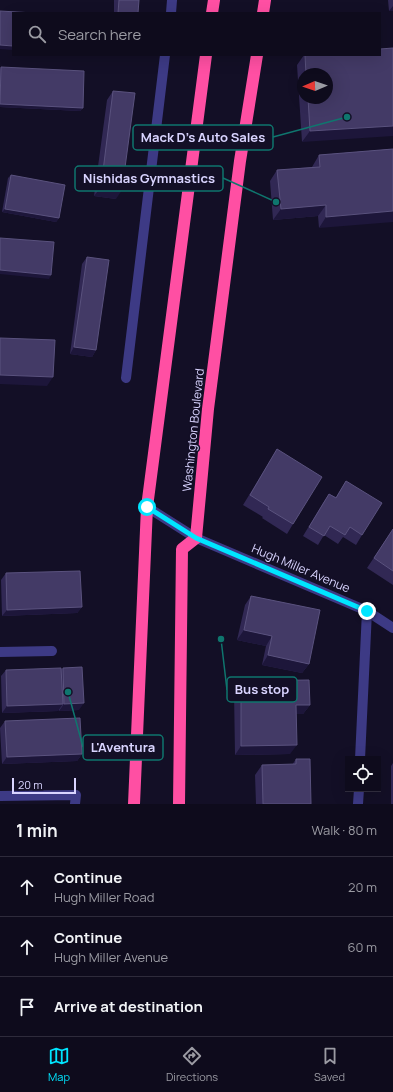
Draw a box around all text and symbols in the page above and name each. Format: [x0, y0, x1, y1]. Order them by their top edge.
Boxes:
search box [12, 12, 381, 56]
icon: search [26, 23, 48, 45]
text: Search here [58, 24, 141, 45]
north arrow [297, 68, 333, 104]
callout: Mack D's Auto Sales [133, 125, 273, 150]
text: Mack D's Auto Sales [141, 128, 265, 146]
callout: Nishidas Gymnastics [75, 166, 223, 191]
text: Nishidas Gymnastics [83, 169, 215, 187]
street label: Washington Boulevard [178, 368, 208, 492]
route start [138, 498, 156, 516]
street label: Hugh Miller Avenue [249, 540, 353, 596]
route end [358, 602, 376, 620]
callout: Bus stop [227, 677, 297, 702]
text: Bus stop [235, 680, 289, 698]
callout: L'Aventura [83, 735, 163, 760]
text: L'Aventura [91, 738, 155, 756]
map controls [345, 756, 381, 792]
button: locate [345, 756, 381, 792]
scale bar [12, 776, 76, 795]
text: 20 m [18, 777, 43, 792]
text: 1 min [16, 819, 58, 842]
text: Walk · 80 m [311, 821, 377, 839]
text: Continue [54, 867, 122, 888]
icon: ahead [16, 876, 38, 898]
text: 20 m [348, 878, 377, 896]
text: Hugh Miller Road [54, 888, 154, 906]
text: Continue [54, 927, 122, 948]
icon: ahead [16, 936, 38, 958]
text: 60 m [347, 938, 377, 956]
text: Hugh Miller Avenue [54, 948, 168, 966]
icon: arrive [16, 996, 38, 1018]
text: Arrive at destination [54, 996, 203, 1017]
tab: Map [48, 1045, 70, 1084]
tab: Directions [166, 1045, 218, 1084]
tab: Saved [314, 1045, 345, 1084]

